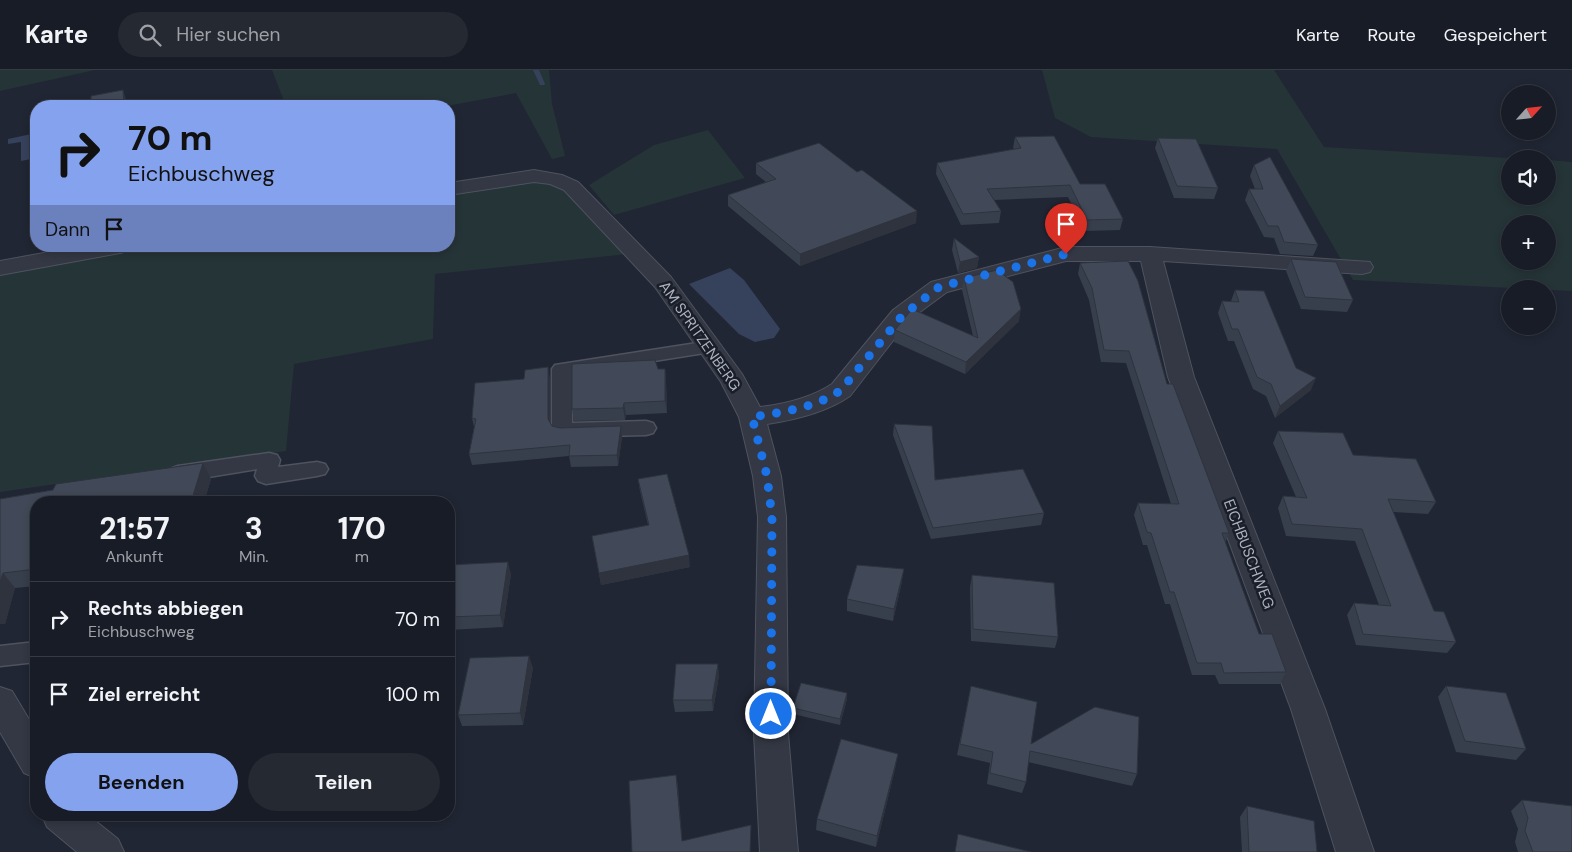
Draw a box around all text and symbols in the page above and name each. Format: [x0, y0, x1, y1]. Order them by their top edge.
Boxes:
search box [118, 12, 468, 57]
text: Karte [25, 19, 88, 50]
icon: search [136, 21, 164, 49]
text: Hier suchen [176, 22, 281, 47]
text: Karte [1296, 23, 1340, 47]
text: Route [1368, 23, 1416, 47]
text: Gespeichert [1444, 23, 1547, 47]
north arrow [1501, 85, 1556, 140]
map controls [1501, 85, 1556, 335]
text: 70 m [128, 115, 212, 161]
icon: right [45, 120, 110, 185]
button: sound [1501, 150, 1556, 205]
text: Eichbuschweg [128, 159, 275, 188]
pin [1045, 203, 1087, 254]
icon: arrive [1052, 210, 1080, 238]
icon: arrive [100, 215, 128, 243]
button: + [1501, 215, 1556, 270]
text: Dann [45, 217, 90, 242]
street label: AM SPRITZENBERG [655, 277, 745, 395]
button: − [1501, 280, 1556, 335]
street label: EICHBUSCHWEG [1219, 496, 1279, 612]
text: 21:57 [99, 509, 170, 548]
text: 3 [245, 509, 263, 548]
text: 170 [338, 509, 386, 548]
text: Ankunft [105, 546, 163, 567]
text: Min. [239, 546, 269, 567]
text: m [355, 546, 369, 567]
text: Rechts abbiegen [88, 596, 243, 621]
icon: right [45, 605, 73, 633]
text: 70 m [395, 607, 440, 632]
text: Eichbuschweg [88, 621, 195, 642]
icon: arrive [45, 680, 73, 708]
text: Ziel erreicht [88, 682, 200, 707]
text: 100 m [386, 682, 440, 707]
position arrow [744, 687, 796, 739]
button: Beenden [45, 753, 238, 811]
button: Teilen [248, 753, 440, 811]

